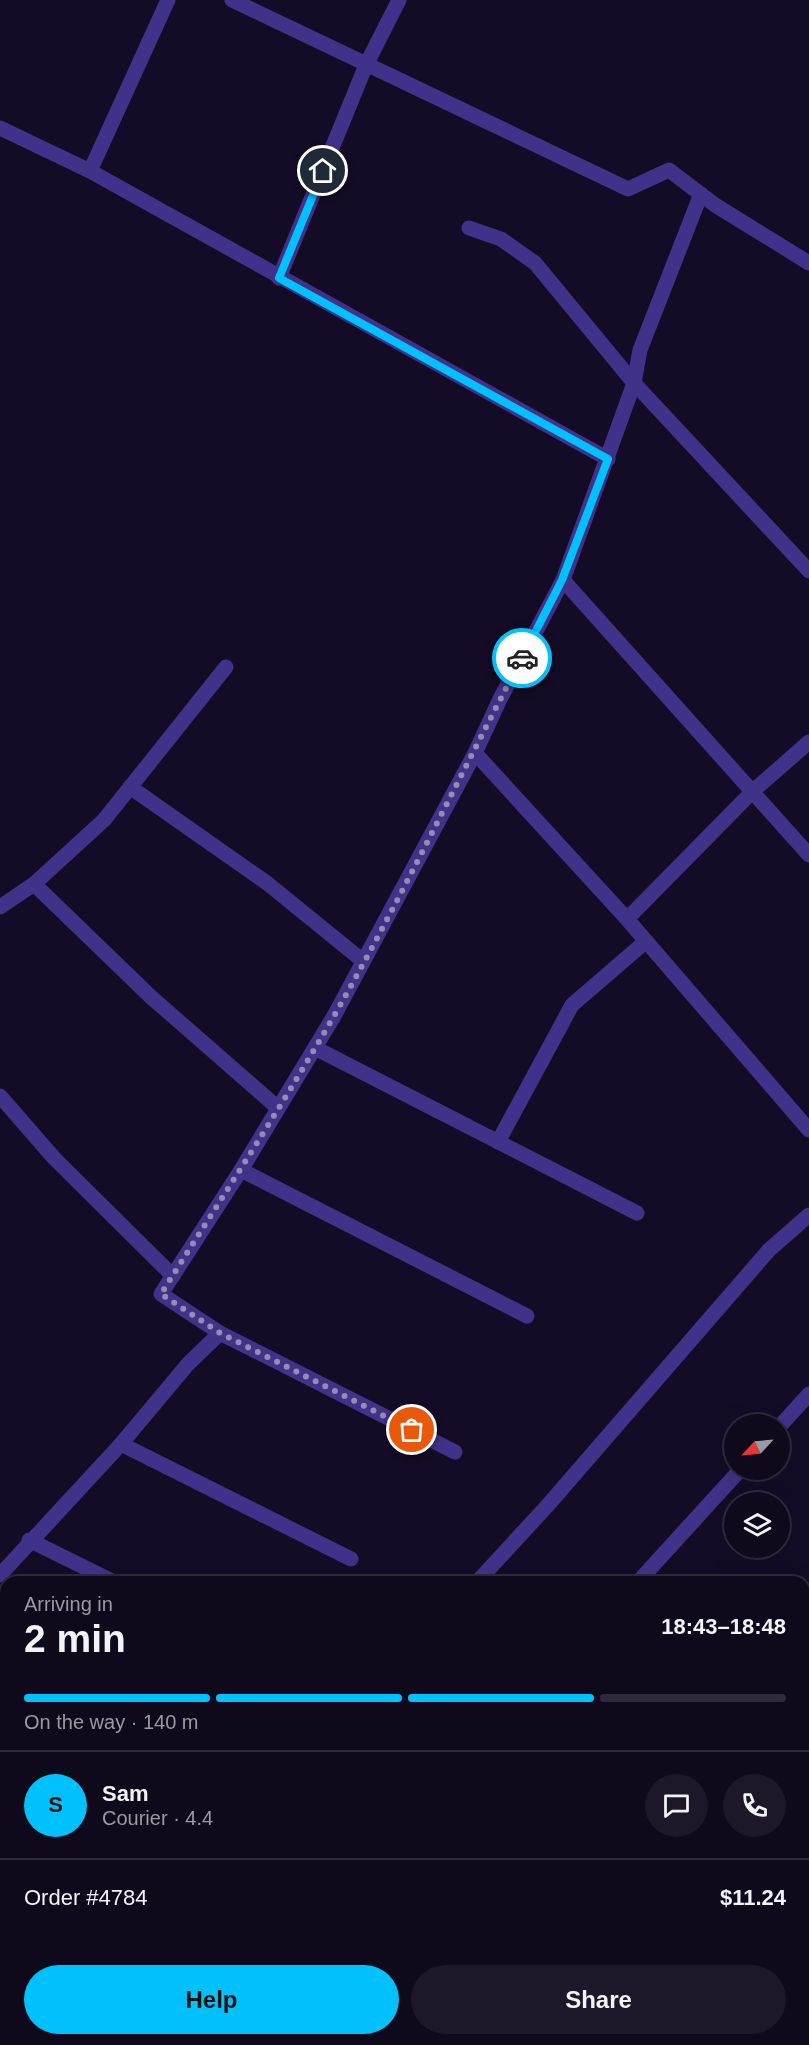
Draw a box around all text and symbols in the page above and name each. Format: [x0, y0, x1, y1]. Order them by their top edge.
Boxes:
pin [297, 145, 348, 196]
icon: home [306, 154, 339, 187]
courier [492, 628, 552, 688]
icon: car [506, 642, 539, 675]
pin [386, 1404, 437, 1455]
icon: bag [395, 1413, 428, 1446]
north arrow [724, 1414, 790, 1480]
map controls [724, 1414, 790, 1558]
button: layers [724, 1492, 790, 1558]
text: Arriving in [24, 1593, 113, 1615]
text: 18:43–18:48 [661, 1614, 786, 1639]
text: 2 min [24, 1617, 126, 1660]
text: On the way · 140 m [24, 1711, 199, 1733]
button: chat [645, 1774, 708, 1837]
button: phone [723, 1774, 786, 1837]
text: Sam [102, 1781, 148, 1806]
text: S [48, 1792, 63, 1817]
text: Courier · 4.4 [102, 1807, 213, 1829]
text: Order #4784 [24, 1885, 148, 1910]
text: $11.24 [720, 1885, 786, 1910]
button: Help [24, 1965, 399, 2034]
button: Share [411, 1965, 786, 2034]

